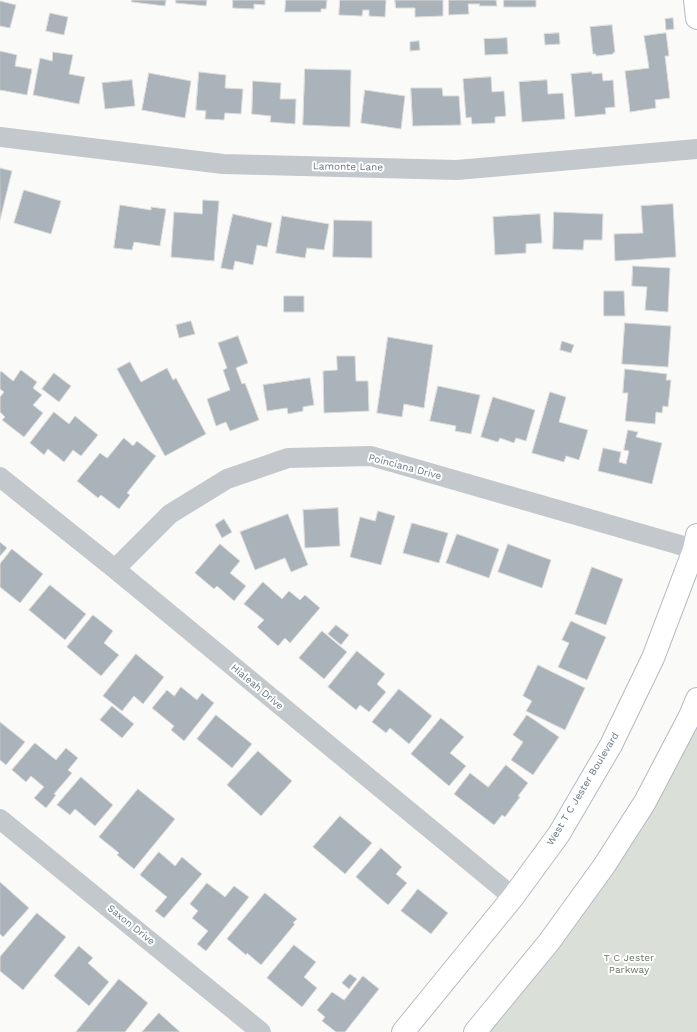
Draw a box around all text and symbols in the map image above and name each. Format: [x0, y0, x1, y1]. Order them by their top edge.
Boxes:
street label: Lamonte Lane [313, 160, 383, 174]
street label: Poinciana Drive [367, 452, 443, 482]
street label: Hialeah Drive [228, 662, 286, 712]
street label: West T C Jester Boulevard [544, 730, 622, 848]
street label: Saxon Drive [105, 902, 157, 948]
park label: T C Jester Parkway [604, 952, 654, 976]

